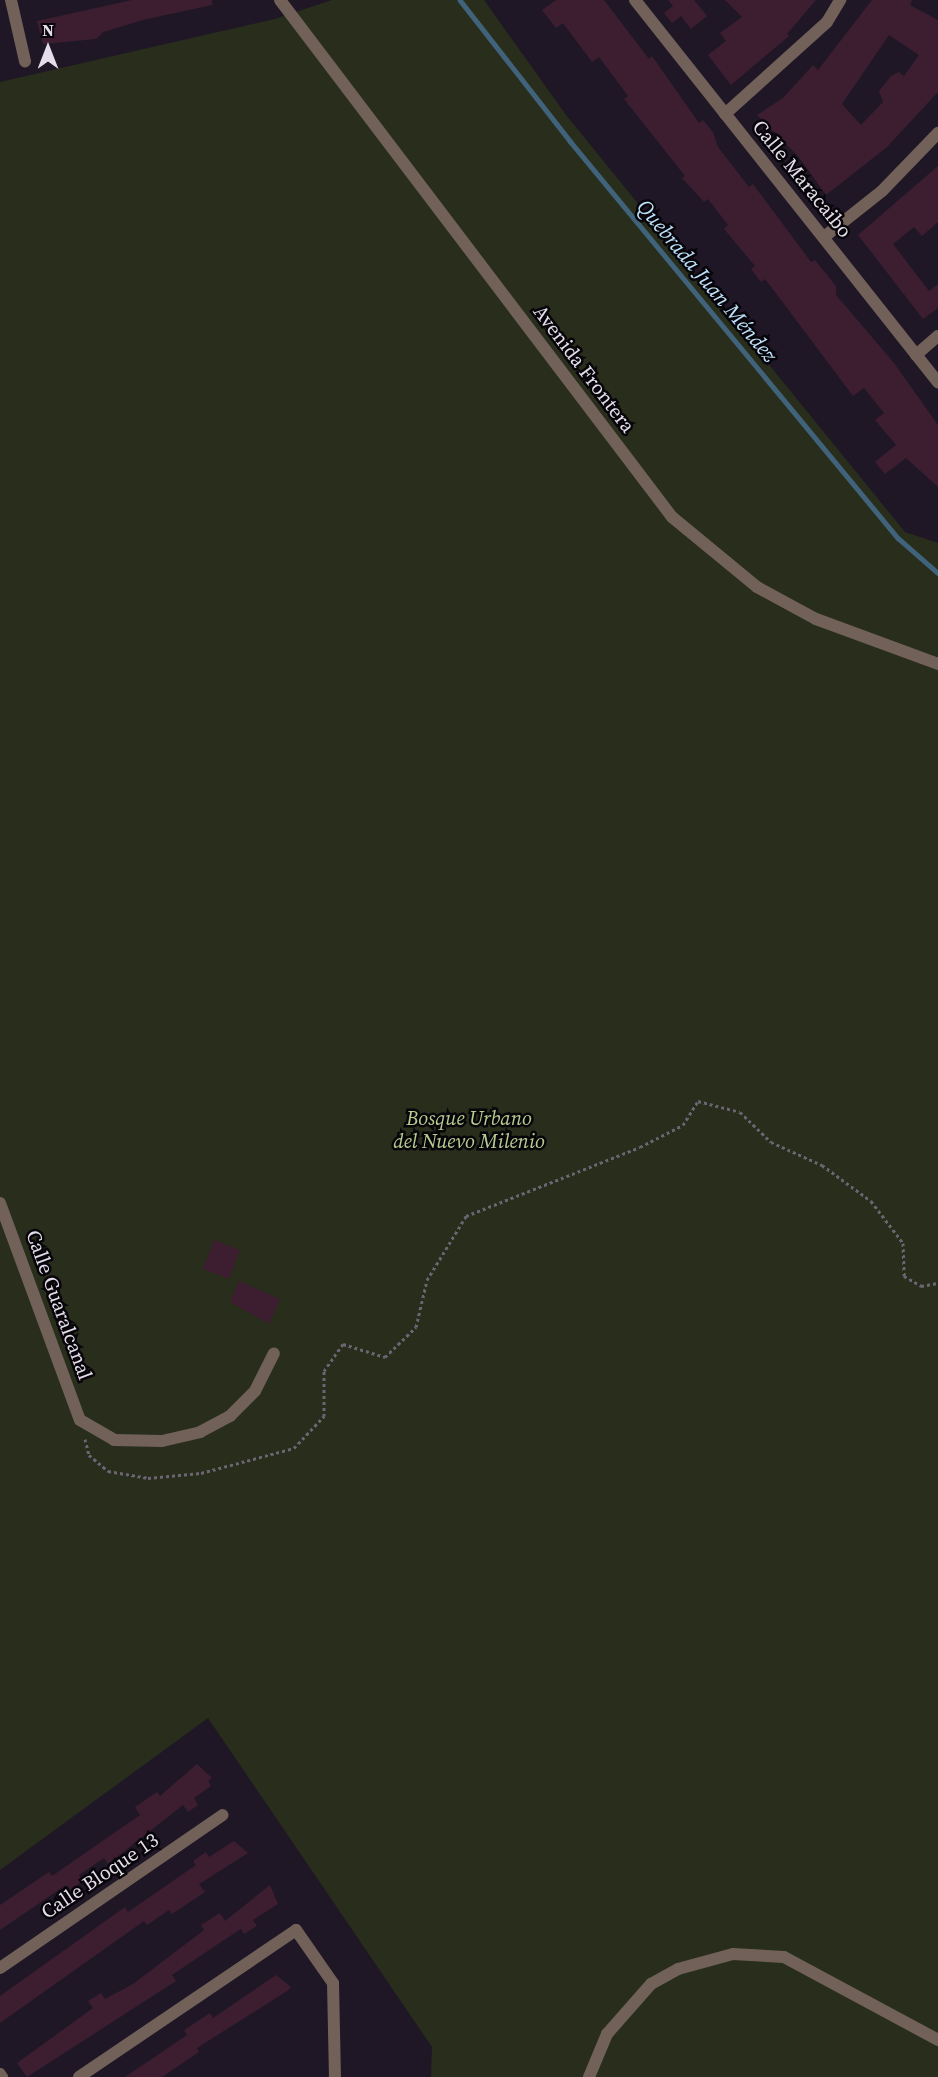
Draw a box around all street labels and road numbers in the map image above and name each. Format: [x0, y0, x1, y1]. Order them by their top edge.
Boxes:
street label: Calle Maracaibo [747, 115, 857, 243]
street label: Avenida Frontera [528, 300, 640, 438]
street label: Calle Guaralcanal [21, 1227, 97, 1383]
street label: Calle Bloque 13 [37, 1828, 163, 1924]

